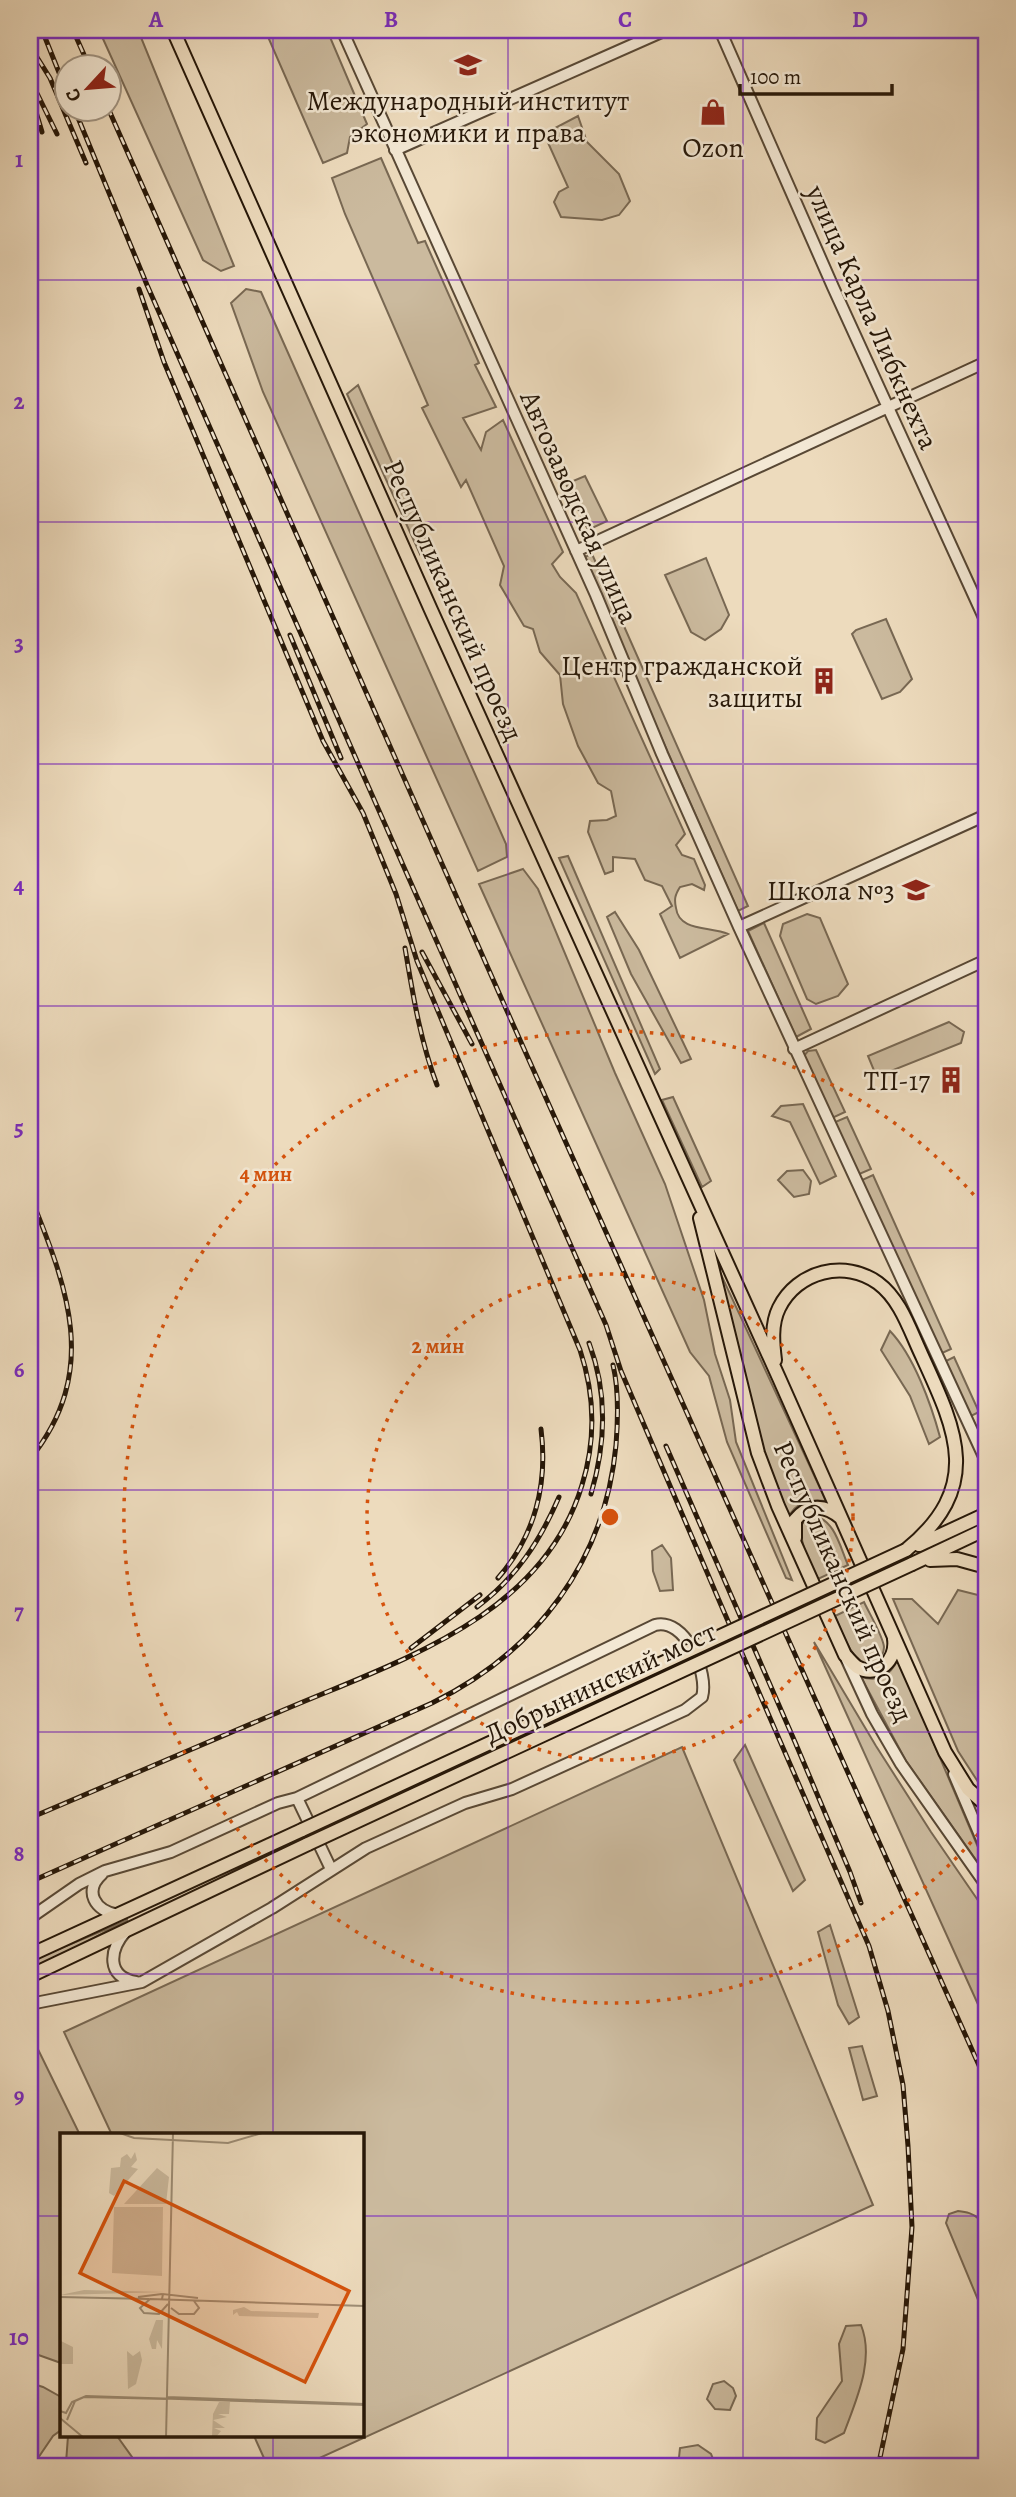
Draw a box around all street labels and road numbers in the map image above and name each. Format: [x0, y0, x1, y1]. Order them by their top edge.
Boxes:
street label: улица Карла Либкнехта [796, 178, 948, 456]
street label: Автозаводская улица [510, 384, 648, 630]
street label: Республиканский проезд [374, 454, 532, 747]
street label: Республиканский проезд [764, 1435, 922, 1728]
street label: Добрынинский мост [478, 1613, 722, 1753]

